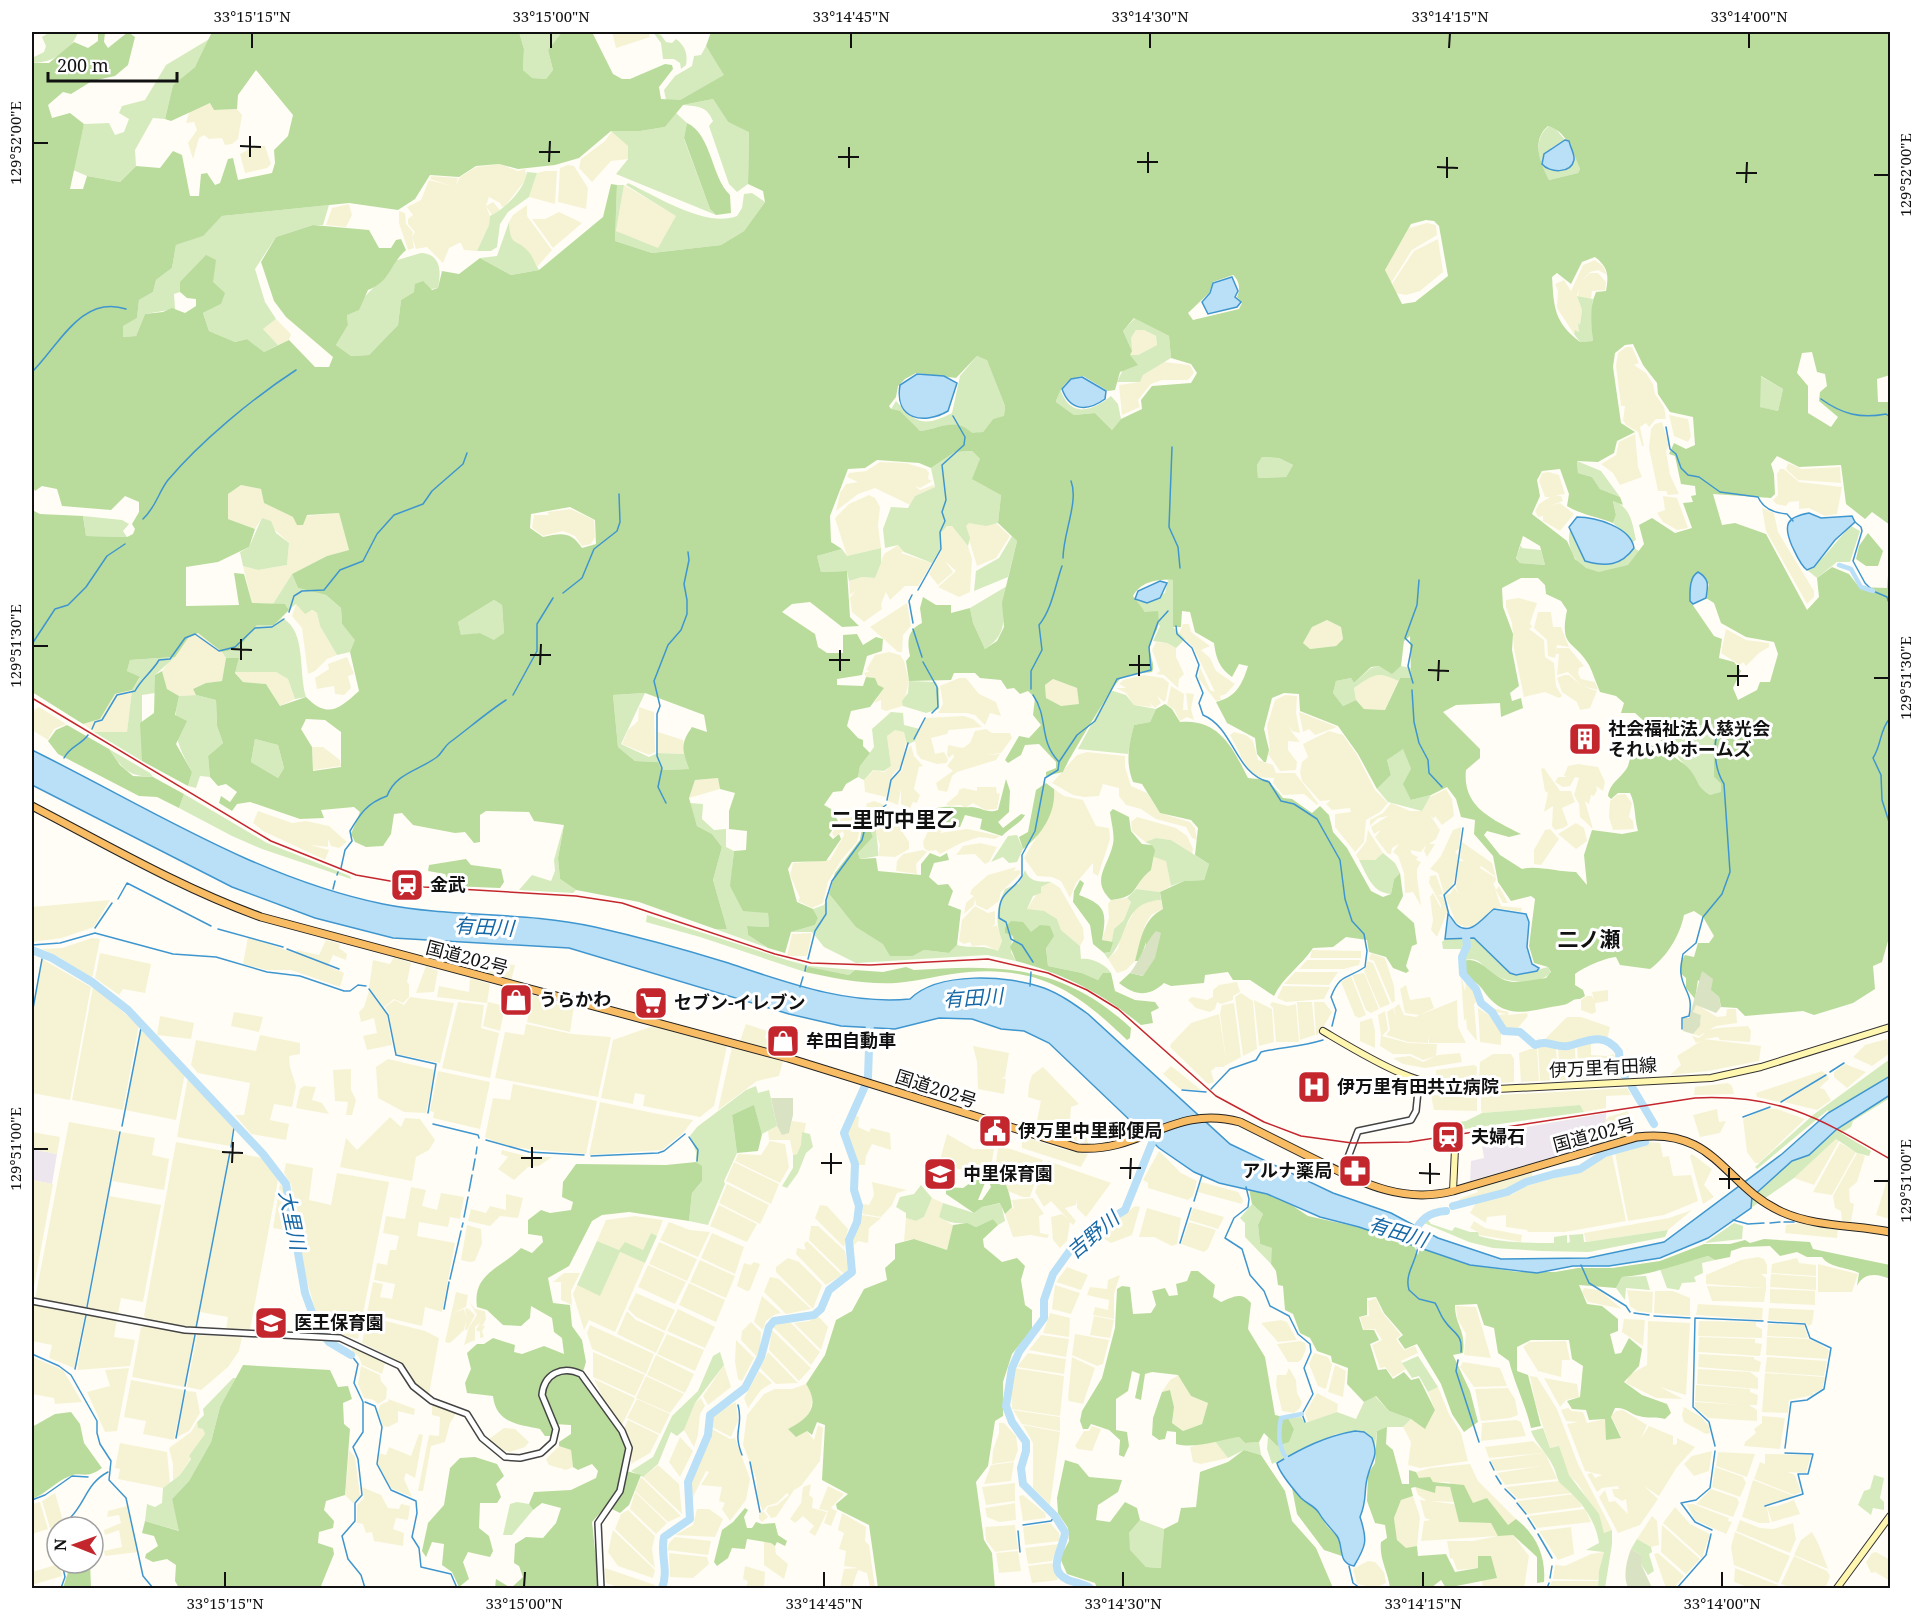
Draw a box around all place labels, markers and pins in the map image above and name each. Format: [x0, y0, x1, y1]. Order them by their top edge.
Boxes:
place label: 社会福祉法人慈光会 それいゆホームズ [1608, 716, 1770, 761]
building icon: 社会福祉法人慈光会 それいゆホームズ [1567, 721, 1603, 757]
station icon: 金武 [389, 867, 425, 903]
place label: 金武 [430, 872, 466, 896]
shop icon: うらかわ [498, 982, 534, 1018]
supermarket icon: セブン-イレブン [633, 985, 669, 1021]
place label: うらかわ [539, 987, 611, 1011]
place label: セブン-イレブン [674, 990, 806, 1014]
shop icon: 牟田自動車 [765, 1023, 801, 1059]
place label: 牟田自動車 [806, 1028, 896, 1052]
hospital icon: 伊万里有田共立病院 [1296, 1069, 1332, 1105]
place label: 伊万里有田共立病院 [1337, 1074, 1499, 1098]
public building icon: 伊万里中里郵便局 [977, 1113, 1013, 1149]
place label: 伊万里中里郵便局 [1018, 1118, 1162, 1142]
station icon: 夫婦石 [1430, 1119, 1466, 1155]
place label: 夫婦石 [1471, 1124, 1525, 1148]
pharmacy icon: アルナ薬局 [1337, 1153, 1373, 1189]
school or university icon: 中里保育園 [922, 1156, 958, 1192]
place label: アルナ薬局 [1242, 1158, 1332, 1182]
place label: 中里保育園 [963, 1161, 1053, 1185]
school or university icon: 医王保育園 [253, 1305, 289, 1341]
place label: 医王保育園 [294, 1310, 384, 1334]

